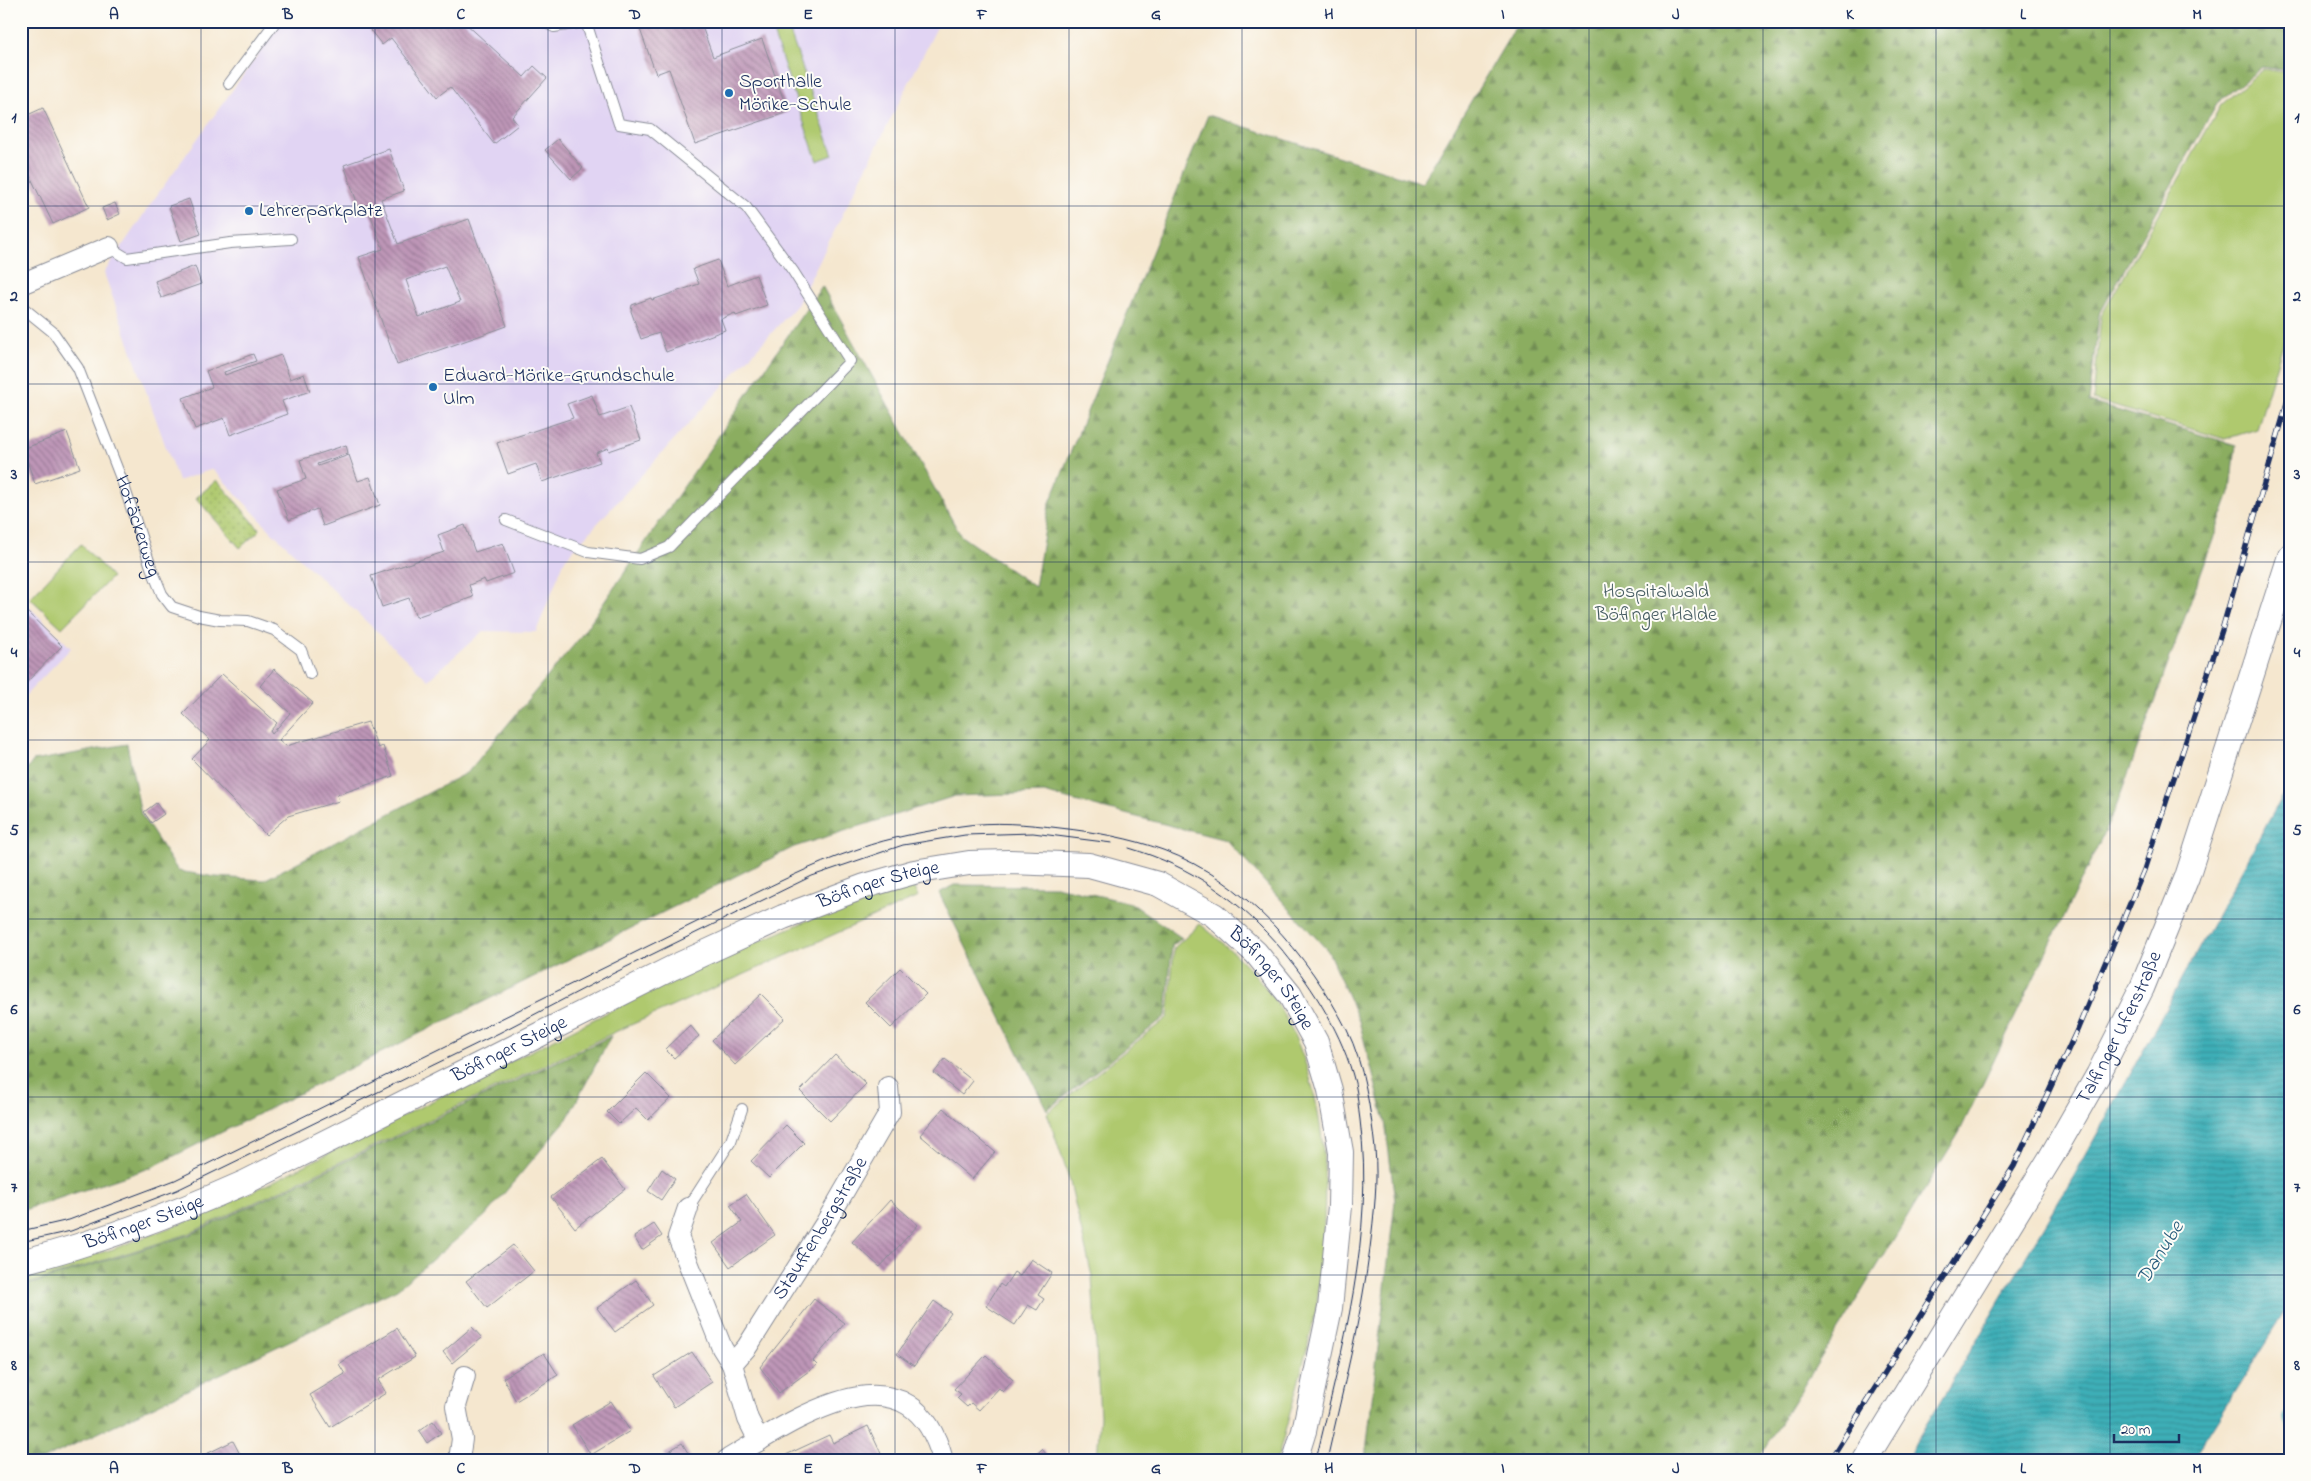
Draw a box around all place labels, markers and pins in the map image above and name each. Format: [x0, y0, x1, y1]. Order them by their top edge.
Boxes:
place label: Sporthalle Mörike-Schule [739, 68, 852, 120]
marker: Sporthalle Mörike-Schule [723, 87, 735, 99]
place label: Lehrerparkplatz [259, 197, 383, 226]
marker: Lehrerparkplatz [243, 205, 255, 217]
place label: Eduard-Mörike-Grundschule Ulm [443, 362, 675, 414]
marker: Eduard-Mörike-Grundschule Ulm [427, 381, 439, 393]

